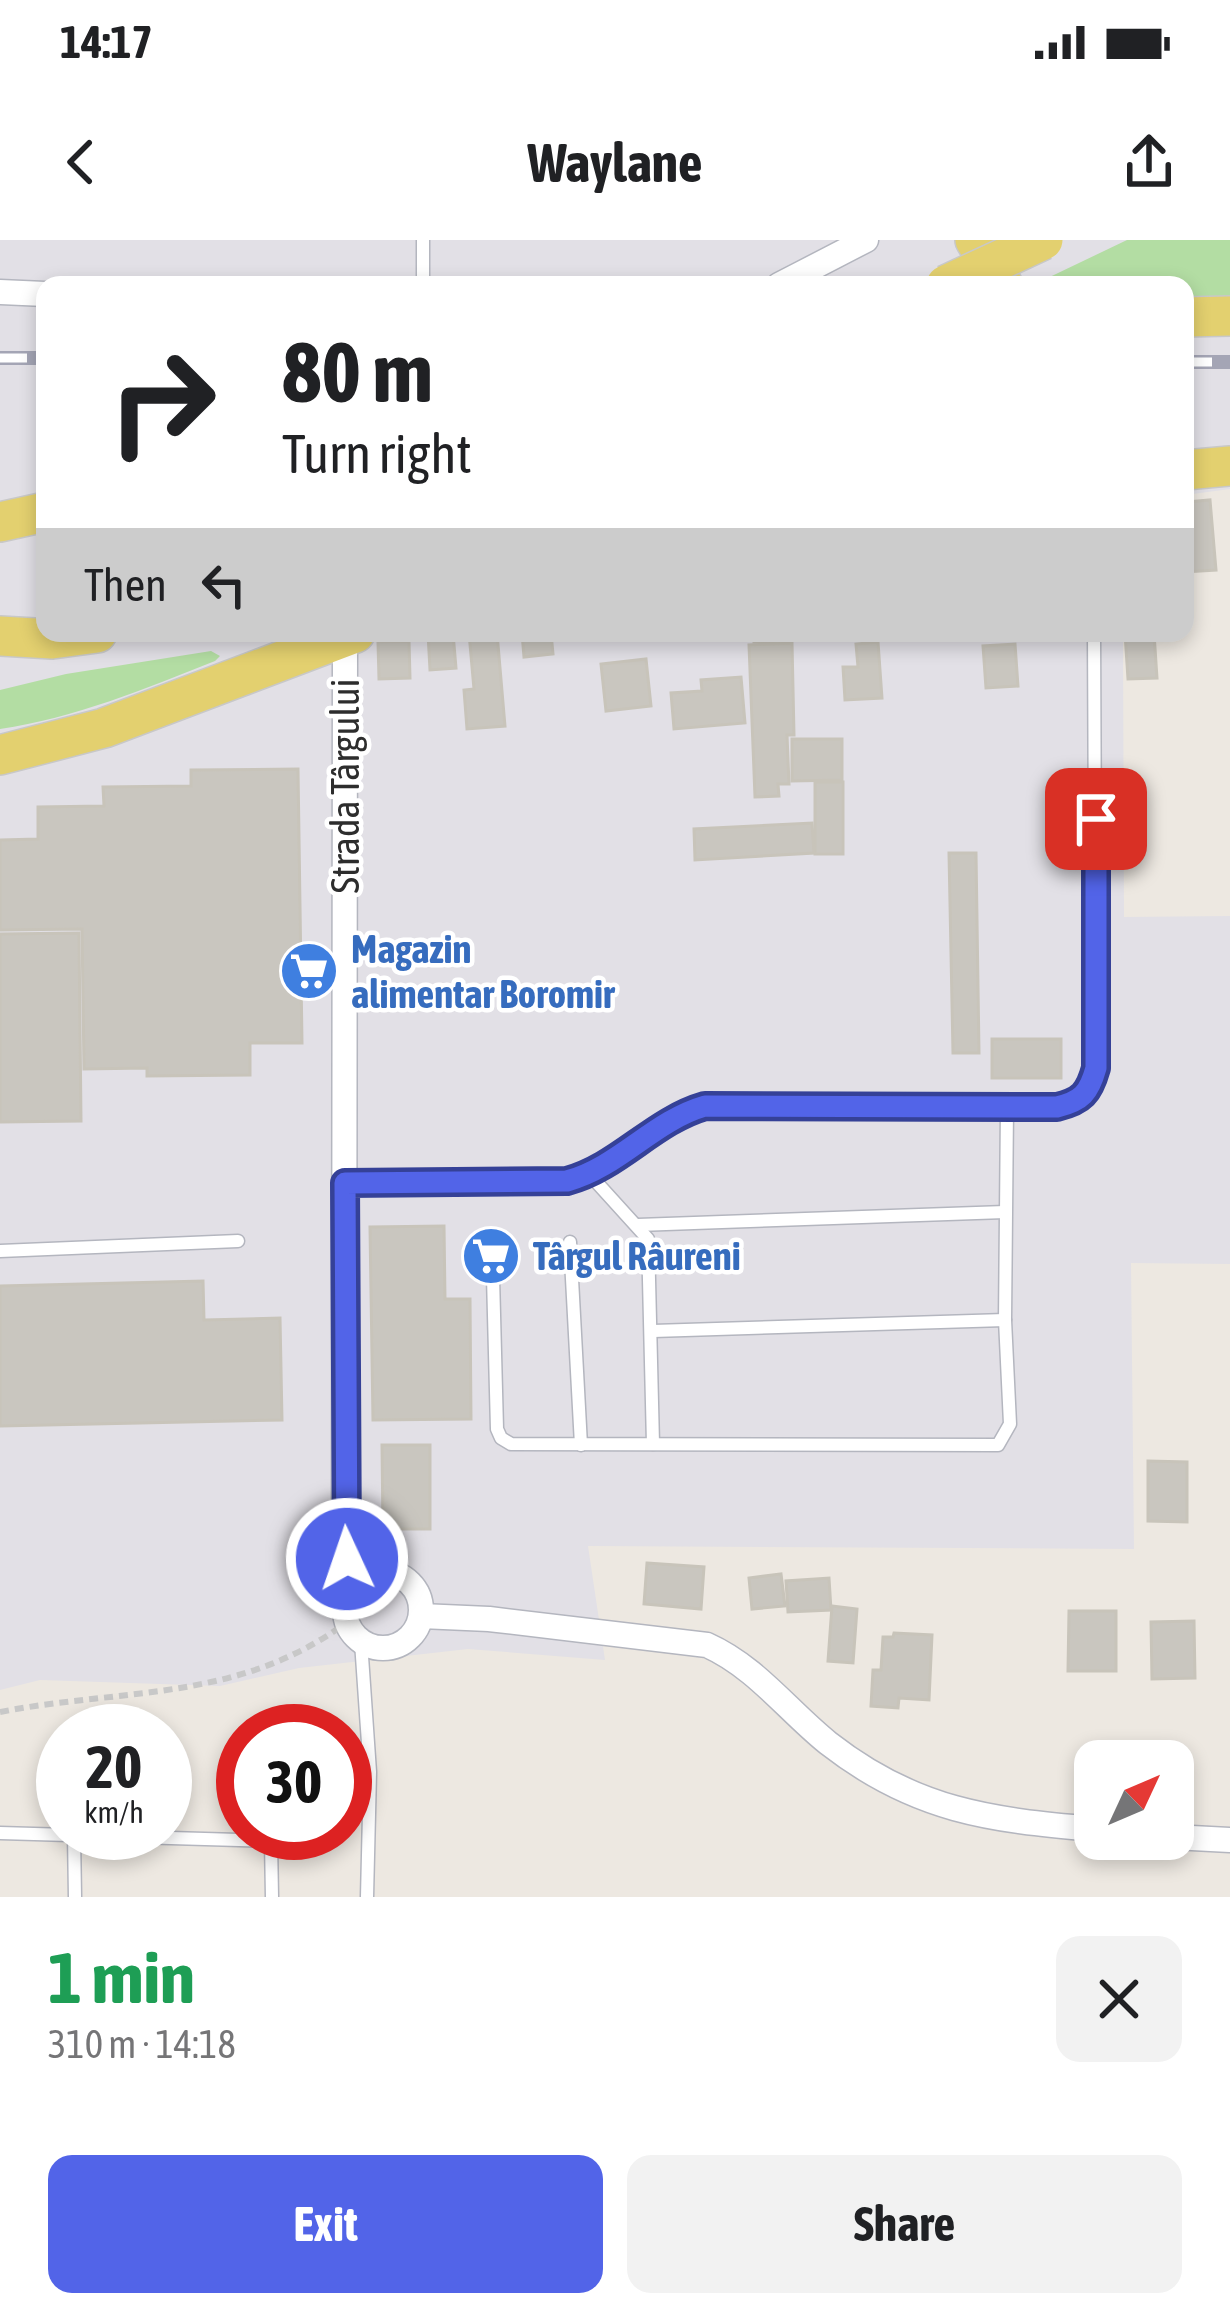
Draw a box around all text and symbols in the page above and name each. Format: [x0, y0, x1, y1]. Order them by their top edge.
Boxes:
text: 14:17 [60, 16, 153, 68]
icon: back [48, 129, 114, 195]
icon: share [1116, 129, 1182, 195]
text: Waylane [527, 132, 703, 193]
icon: right [84, 324, 240, 480]
text: 80 m [282, 324, 433, 420]
text: Turn right [282, 423, 472, 484]
icon: left [191, 552, 257, 618]
text: Then [84, 559, 167, 611]
street label: Strada Târgului [323, 678, 367, 894]
pin [1045, 768, 1147, 870]
icon: arrive [1063, 786, 1129, 852]
place label: Magazin alimentar Boromir [351, 927, 616, 1016]
supermarket icon: Magazin alimentar Boromir [278, 940, 340, 1002]
supermarket icon: Târgul Râureni [460, 1225, 522, 1287]
place label: Târgul Râureni [533, 1234, 741, 1278]
position arrow [284, 1496, 410, 1622]
speed limit sign: 30 [216, 1704, 372, 1860]
text: 20 [86, 1732, 142, 1801]
north arrow [1074, 1740, 1194, 1860]
map controls [1074, 1740, 1194, 1860]
text: km/h [84, 1795, 144, 1829]
text: 1 min [48, 1936, 195, 2018]
button: close [1056, 1936, 1182, 2062]
text: 310 m · 14:18 [48, 2022, 236, 2066]
button: Exit [48, 2155, 603, 2293]
button: Share [627, 2155, 1182, 2293]

